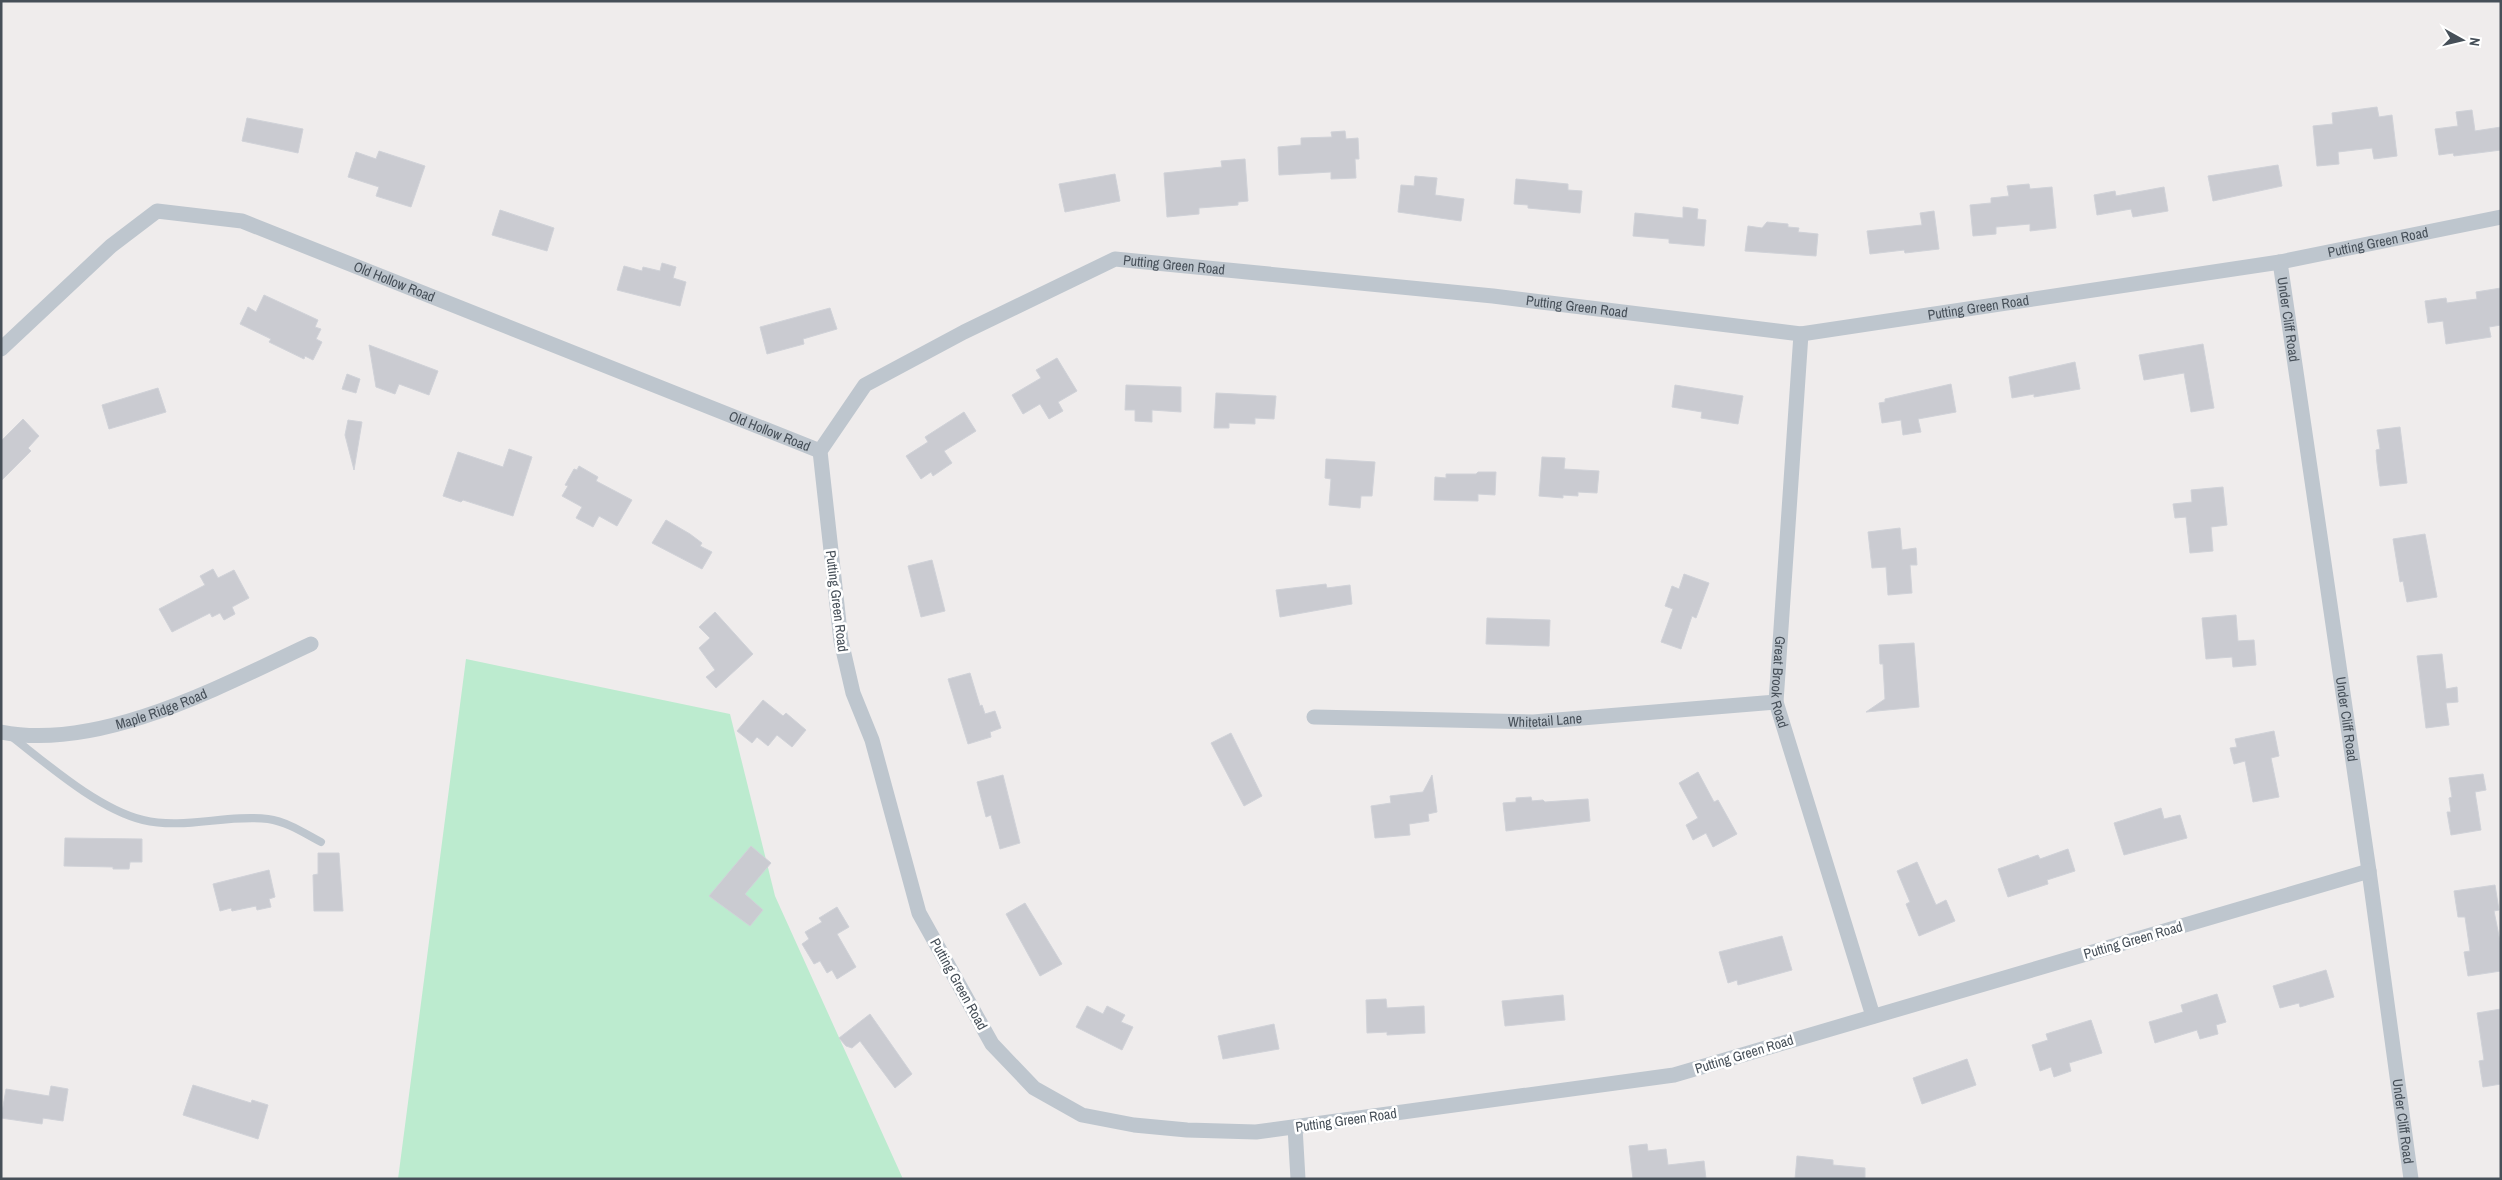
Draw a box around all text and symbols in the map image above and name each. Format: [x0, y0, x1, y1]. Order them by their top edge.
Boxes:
north arrow [2437, 15, 2487, 65]
text: N [2465, 36, 2484, 47]
street label: Putting Green Road [2326, 223, 2430, 261]
street label: Putting Green Road [1122, 251, 1226, 279]
street label: Old Hollow Road [351, 257, 438, 306]
street label: Under Cliff Road [2273, 276, 2303, 363]
street label: Putting Green Road [1525, 291, 1629, 322]
street label: Putting Green Road [1926, 291, 2030, 324]
street label: Old Hollow Road [726, 407, 813, 455]
street label: Putting Green Road [822, 549, 852, 653]
street label: Great Brook Road [1767, 635, 1792, 730]
street label: Under Cliff Road [2332, 676, 2362, 763]
street label: Maple Ridge Road [114, 684, 210, 733]
street label: Whitetail Lane [1508, 709, 1583, 731]
street label: Putting Green Road [2081, 917, 2185, 963]
street label: Putting Green Road [926, 935, 992, 1033]
street label: Putting Green Road [1693, 1030, 1795, 1078]
street label: Under Cliff Road [2388, 1078, 2418, 1165]
street label: Putting Green Road [1294, 1104, 1398, 1136]

